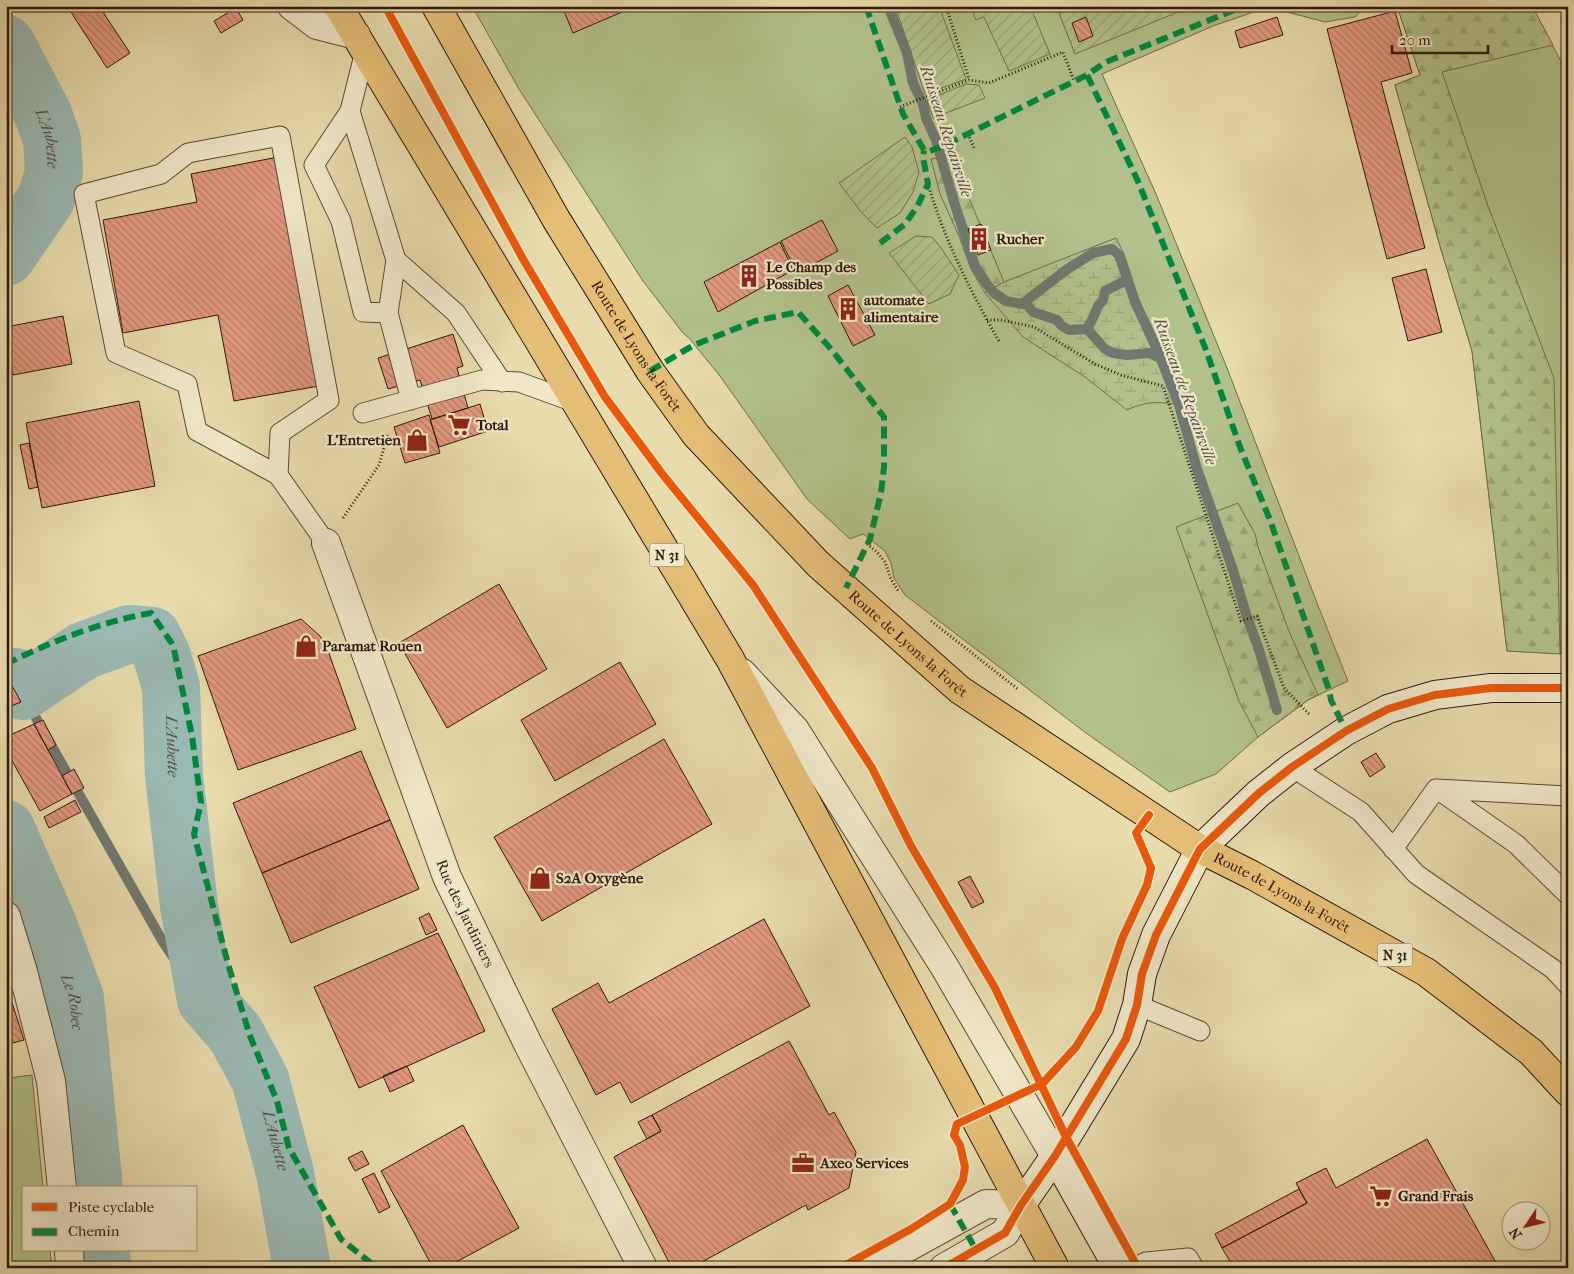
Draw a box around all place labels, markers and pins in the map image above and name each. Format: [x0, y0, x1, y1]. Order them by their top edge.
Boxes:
building icon: Rucher [966, 226, 992, 252]
place label: Rucher [996, 230, 1044, 248]
place label: Le Champ des Possibles [766, 258, 857, 293]
building icon: Le Champ des Possibles [736, 263, 762, 289]
place label: automate alimentaire [864, 291, 939, 326]
building icon: automate alimentaire [835, 296, 861, 322]
supermarket icon: Total [446, 412, 472, 438]
place label: Total [475, 416, 510, 434]
shop icon: L'Entretien [404, 427, 430, 453]
place label: L'Entretien [327, 431, 401, 449]
shop icon: Paramat Rouen [293, 633, 319, 659]
place label: Paramat Rouen [322, 637, 422, 655]
shop icon: S2A Oxygène [527, 865, 553, 891]
place label: S2A Oxygène [556, 869, 644, 887]
office icon: Axeo Services [790, 1150, 816, 1176]
place label: Axeo Services [819, 1154, 909, 1172]
supermarket icon: Grand Frais [1368, 1183, 1394, 1209]
place label: Grand Frais [1398, 1187, 1474, 1205]

